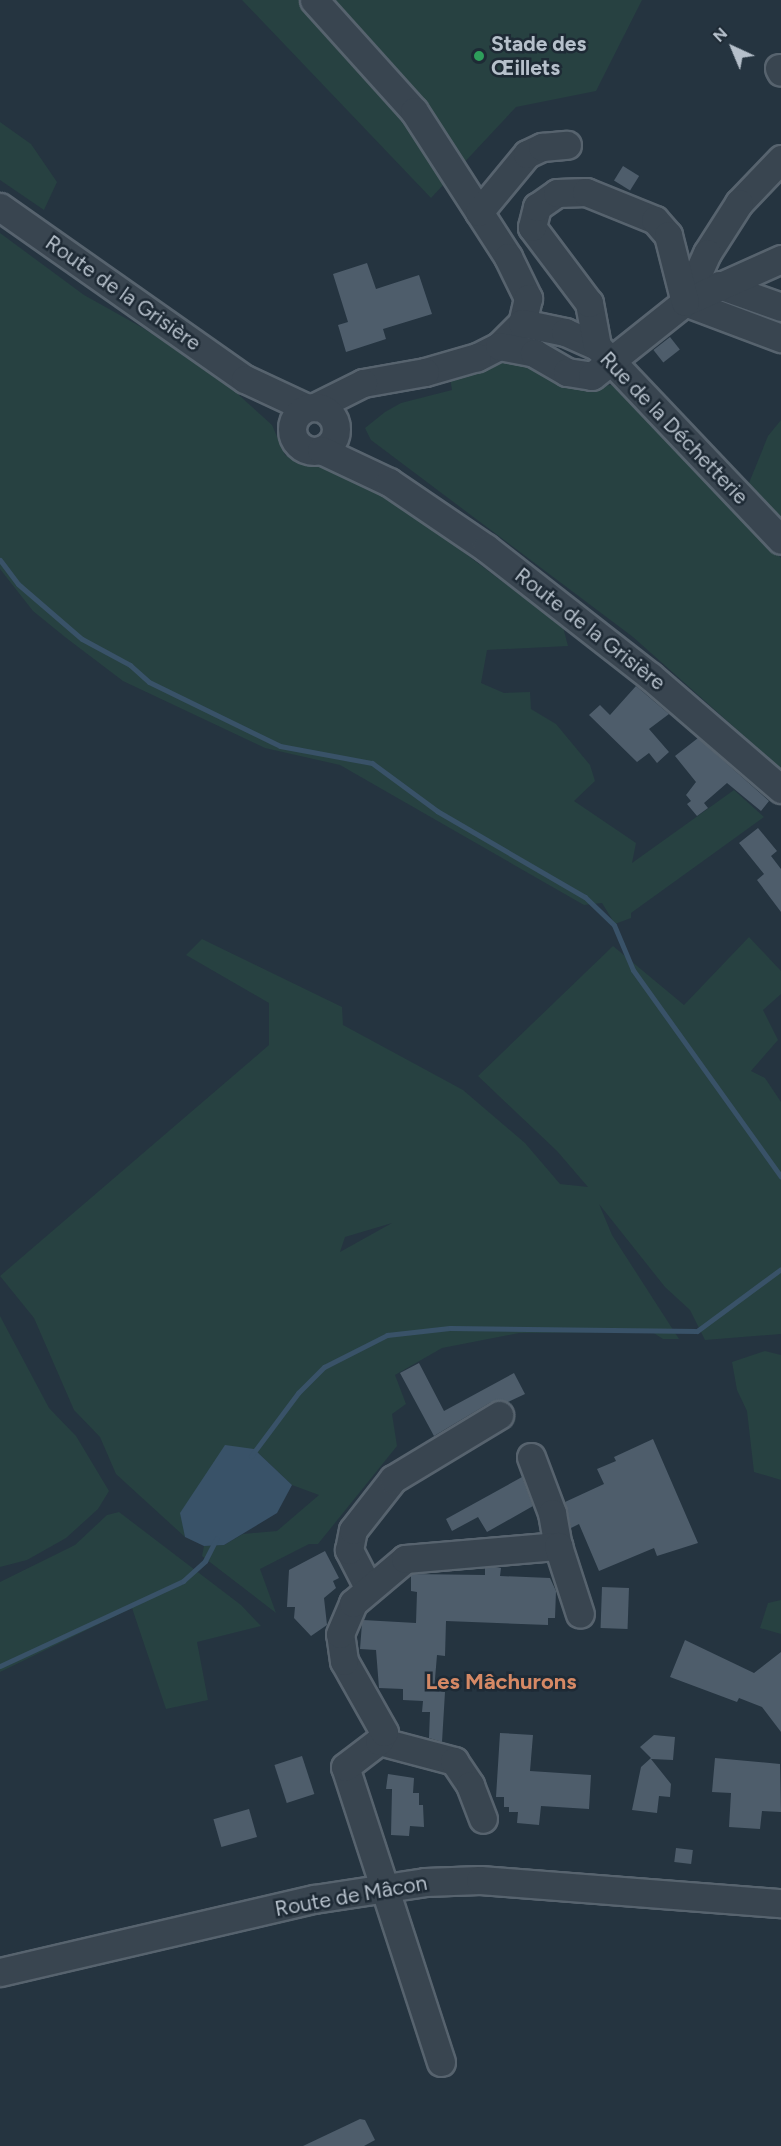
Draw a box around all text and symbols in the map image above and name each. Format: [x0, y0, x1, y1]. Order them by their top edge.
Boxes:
north arrow [703, 18, 763, 78]
text: N [709, 24, 731, 46]
place label: Stade des Œillets [491, 31, 586, 81]
marker: Stade des Œillets [472, 49, 486, 63]
street label: Route de la Grisière [41, 230, 205, 356]
street label: Rue de la Déchetterie [595, 347, 753, 509]
street label: Route de la Grisière [510, 563, 670, 695]
district label: Les Mâchurons [426, 1669, 576, 1695]
street label: Route de Mâcon [273, 1870, 429, 1922]

